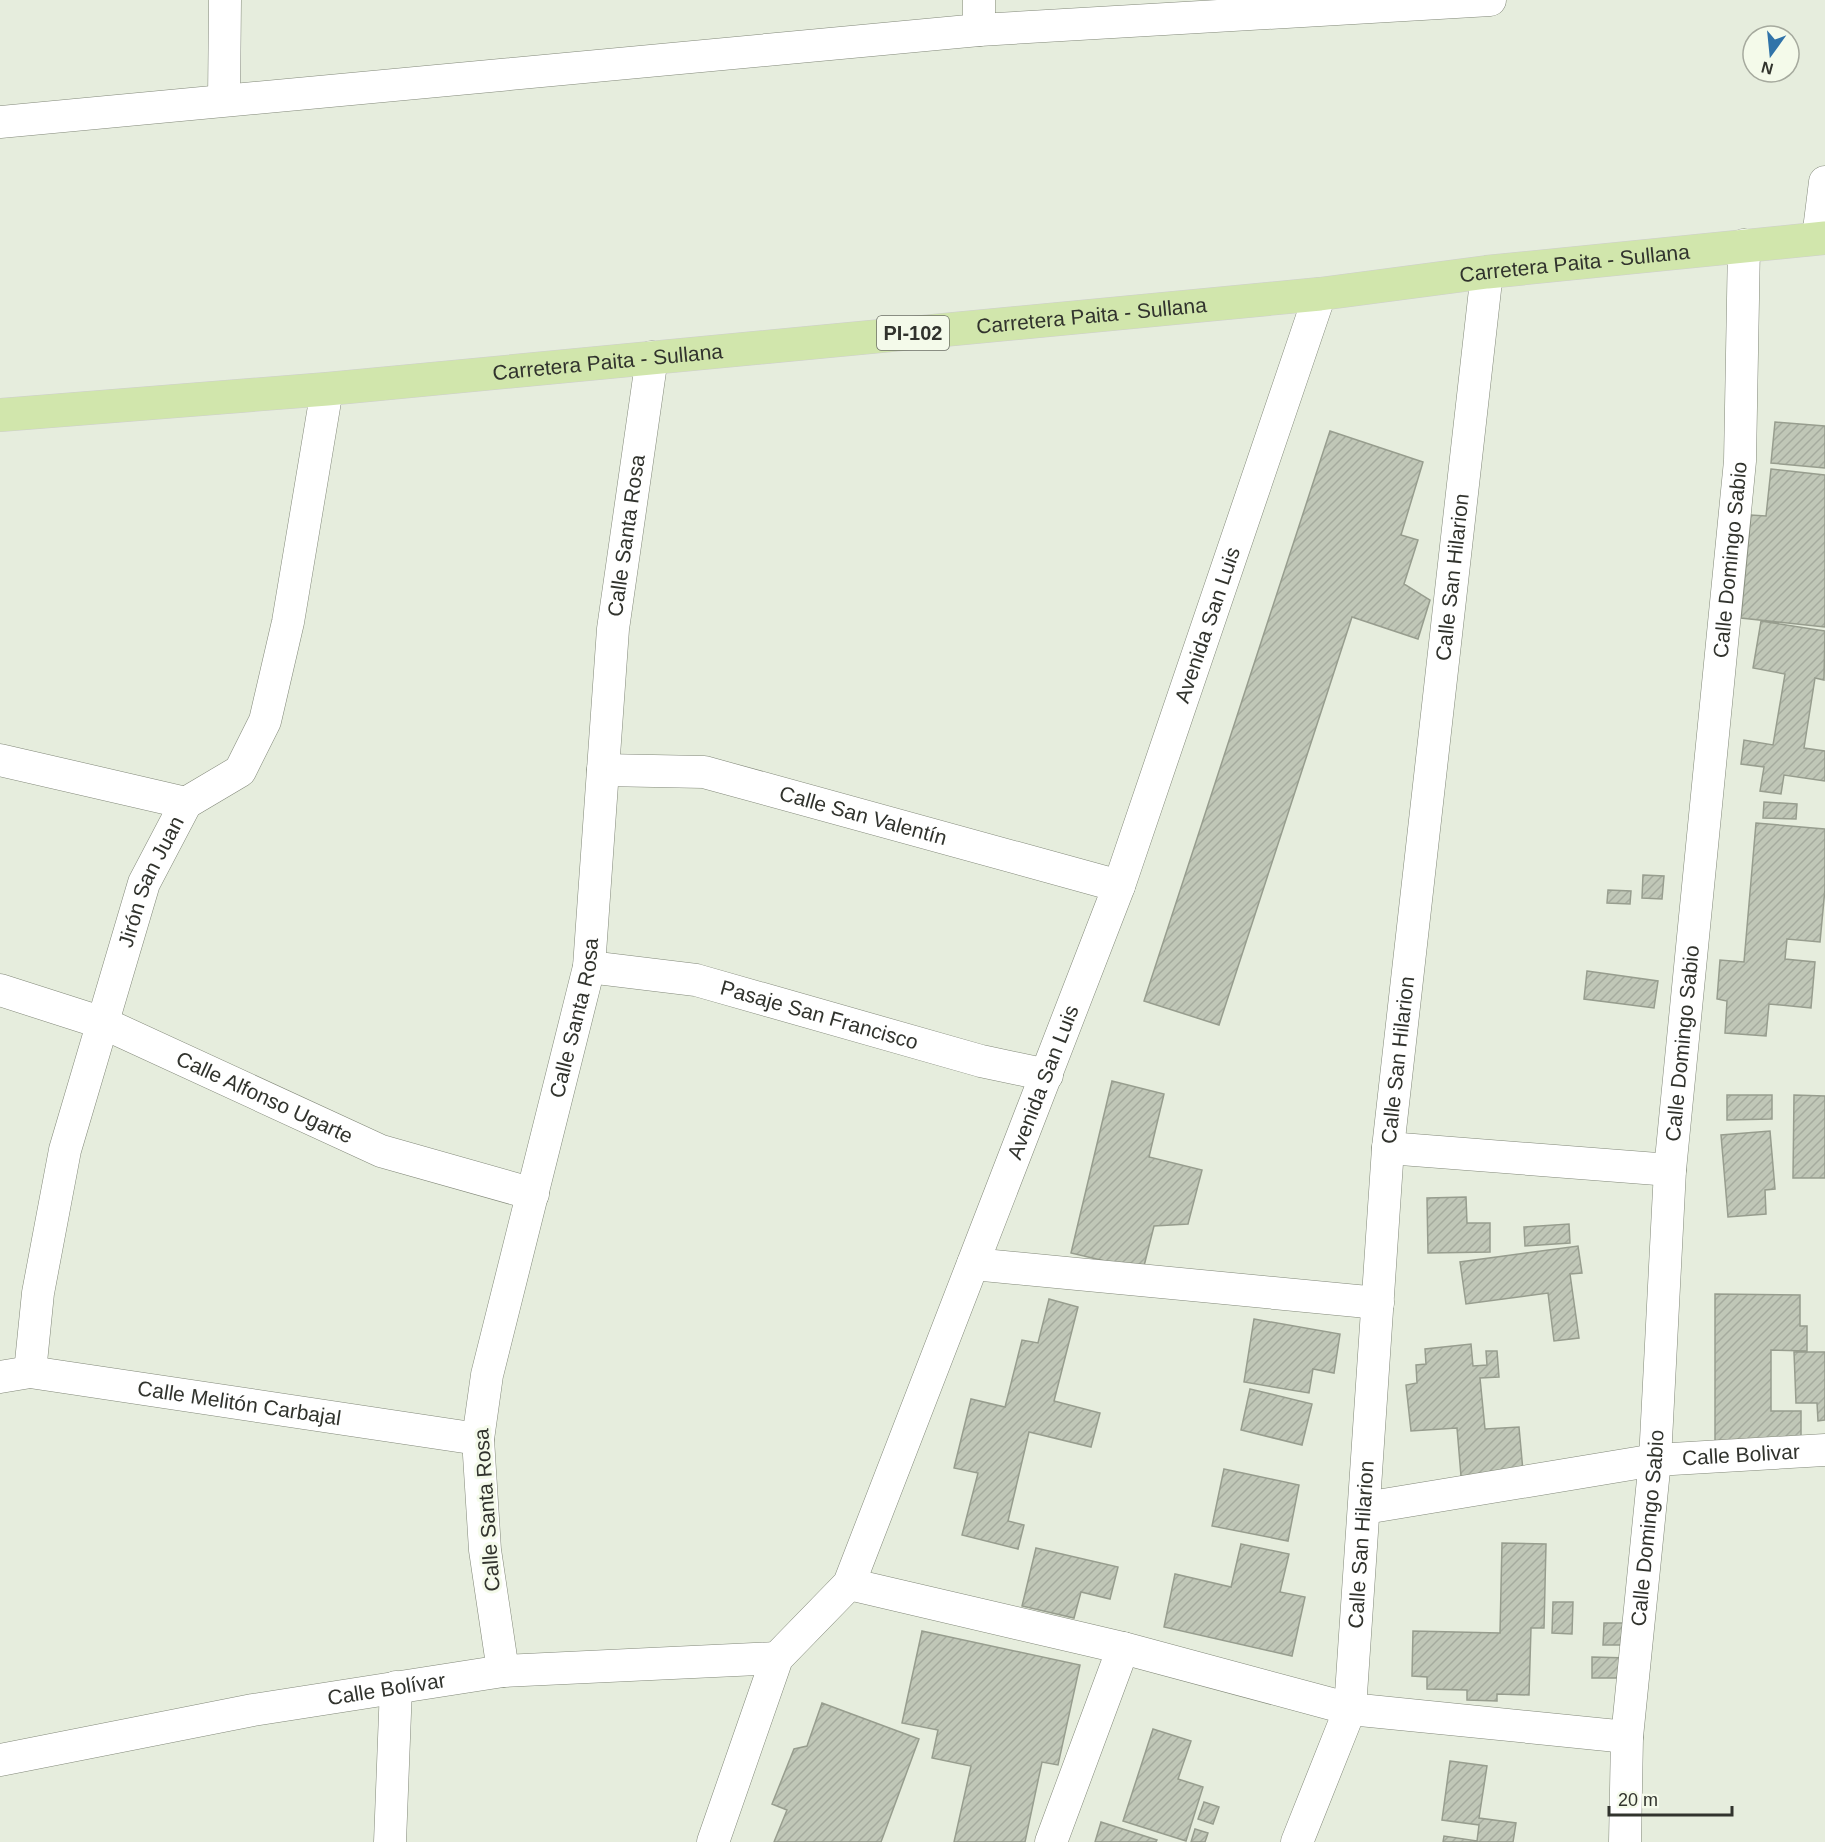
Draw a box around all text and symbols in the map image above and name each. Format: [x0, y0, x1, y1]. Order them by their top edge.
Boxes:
north arrow [1741, 24, 1801, 84]
text: N [1759, 58, 1775, 78]
street label: Carretera Paita - Sullana [1458, 240, 1691, 287]
street label: Carretera Paita - Sullana [975, 293, 1208, 338]
road number: PI-102 [877, 316, 949, 350]
street label: Carretera Paita - Sullana [491, 339, 724, 384]
street label: Calle Santa Rosa [603, 453, 649, 618]
street label: Calle Domingo Sabio [1709, 460, 1751, 659]
street label: Calle San Hilarion [1431, 492, 1473, 662]
street label: Avenida San Luis [1170, 544, 1244, 706]
street label: Calle San Valentín [777, 781, 949, 849]
street label: Jirón San Juan [114, 812, 188, 950]
street label: Calle Santa Rosa [545, 937, 602, 1100]
street label: Calle Domingo Sabio [1661, 944, 1703, 1143]
street label: Calle San Hilarion [1377, 975, 1418, 1145]
street label: Pasaje San Francisco [718, 976, 921, 1054]
street label: Avenida San Luis [1002, 1002, 1083, 1162]
street label: Calle Alfonso Ugarte [173, 1046, 357, 1147]
street label: Calle Melitón Carbajal [136, 1376, 343, 1429]
street label: Calle Santa Rosa [469, 1427, 504, 1592]
street label: Calle Domingo Sabio [1626, 1429, 1668, 1627]
street label: Calle Bolivar [1681, 1440, 1800, 1469]
street label: Calle San Hilarion [1343, 1460, 1378, 1629]
street label: Calle Bolívar [326, 1668, 447, 1709]
scale bar [1609, 1779, 1732, 1817]
text: 20 m [1618, 1790, 1658, 1810]

